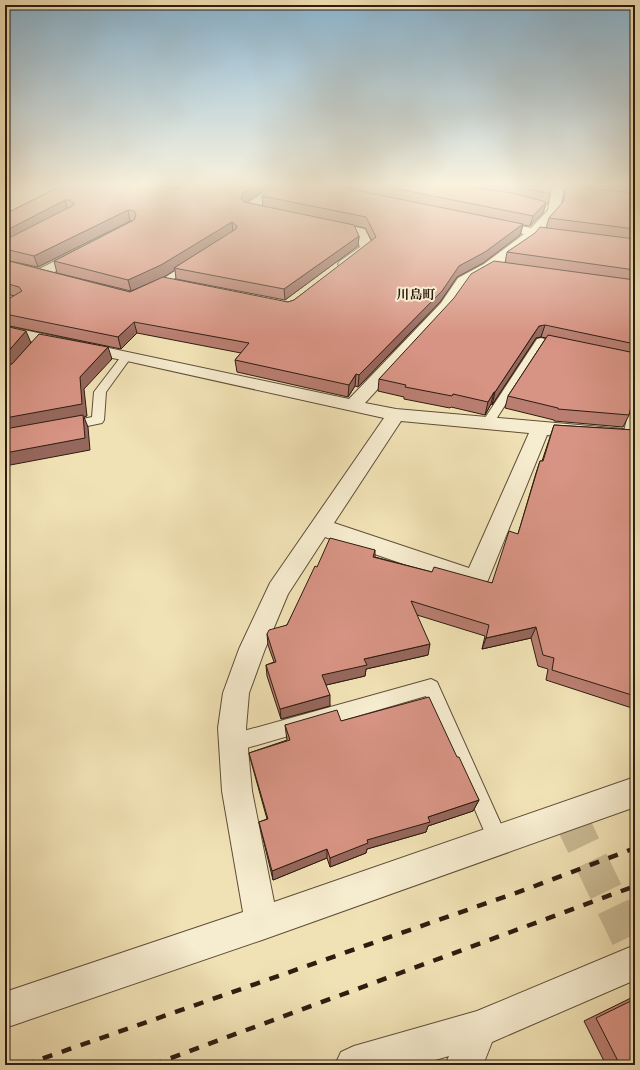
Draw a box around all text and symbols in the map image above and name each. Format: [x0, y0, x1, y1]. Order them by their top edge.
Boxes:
district label: 川島町 [396, 287, 436, 303]

